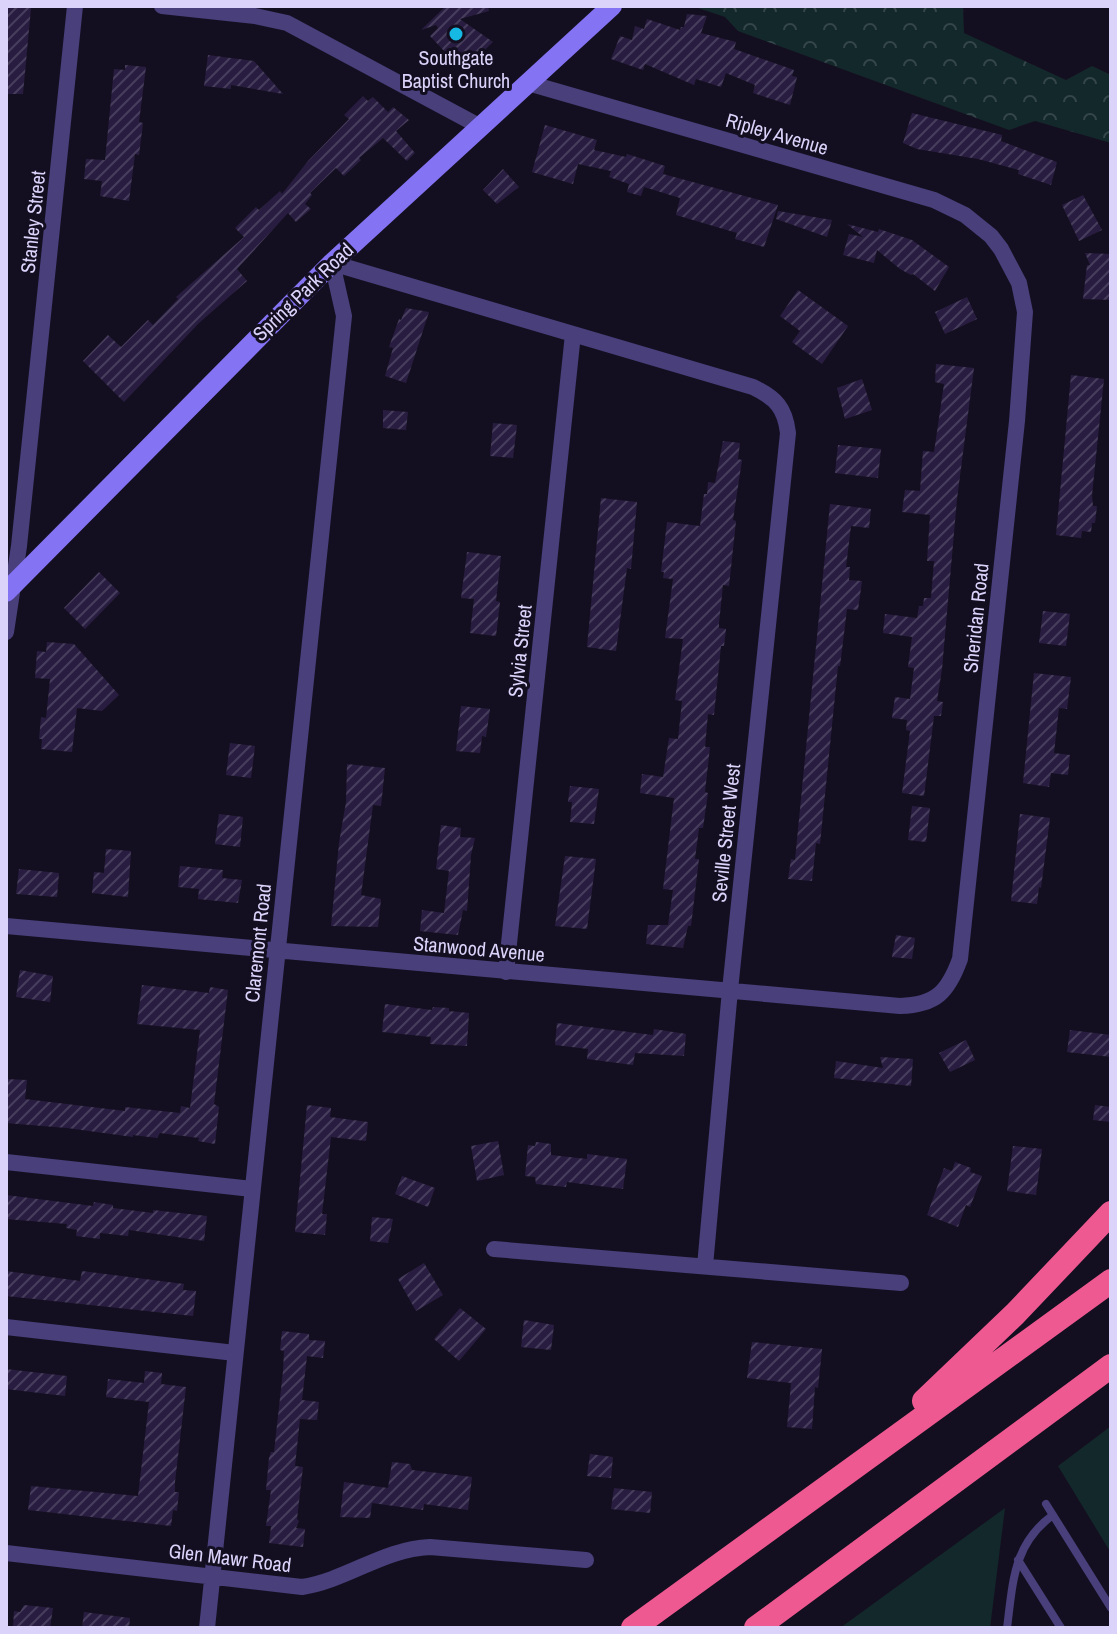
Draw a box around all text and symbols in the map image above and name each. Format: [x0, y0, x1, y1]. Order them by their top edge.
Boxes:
marker: Southgate Baptist Church [447, 25, 465, 43]
place label: Southgate Baptist Church [402, 44, 510, 94]
street label: Ripley Avenue [723, 106, 832, 161]
street label: Stanley Street [14, 169, 51, 275]
street label: Spring Park Road [246, 237, 359, 347]
street label: Sheridan Road [956, 562, 995, 674]
street label: Sylvia Street [501, 603, 538, 699]
street label: Seville Street West [705, 762, 746, 904]
street label: Claremont Road [238, 882, 277, 1004]
street label: Stanwood Avenue [412, 929, 546, 968]
street label: Glen Mawr Road [167, 1537, 293, 1578]

